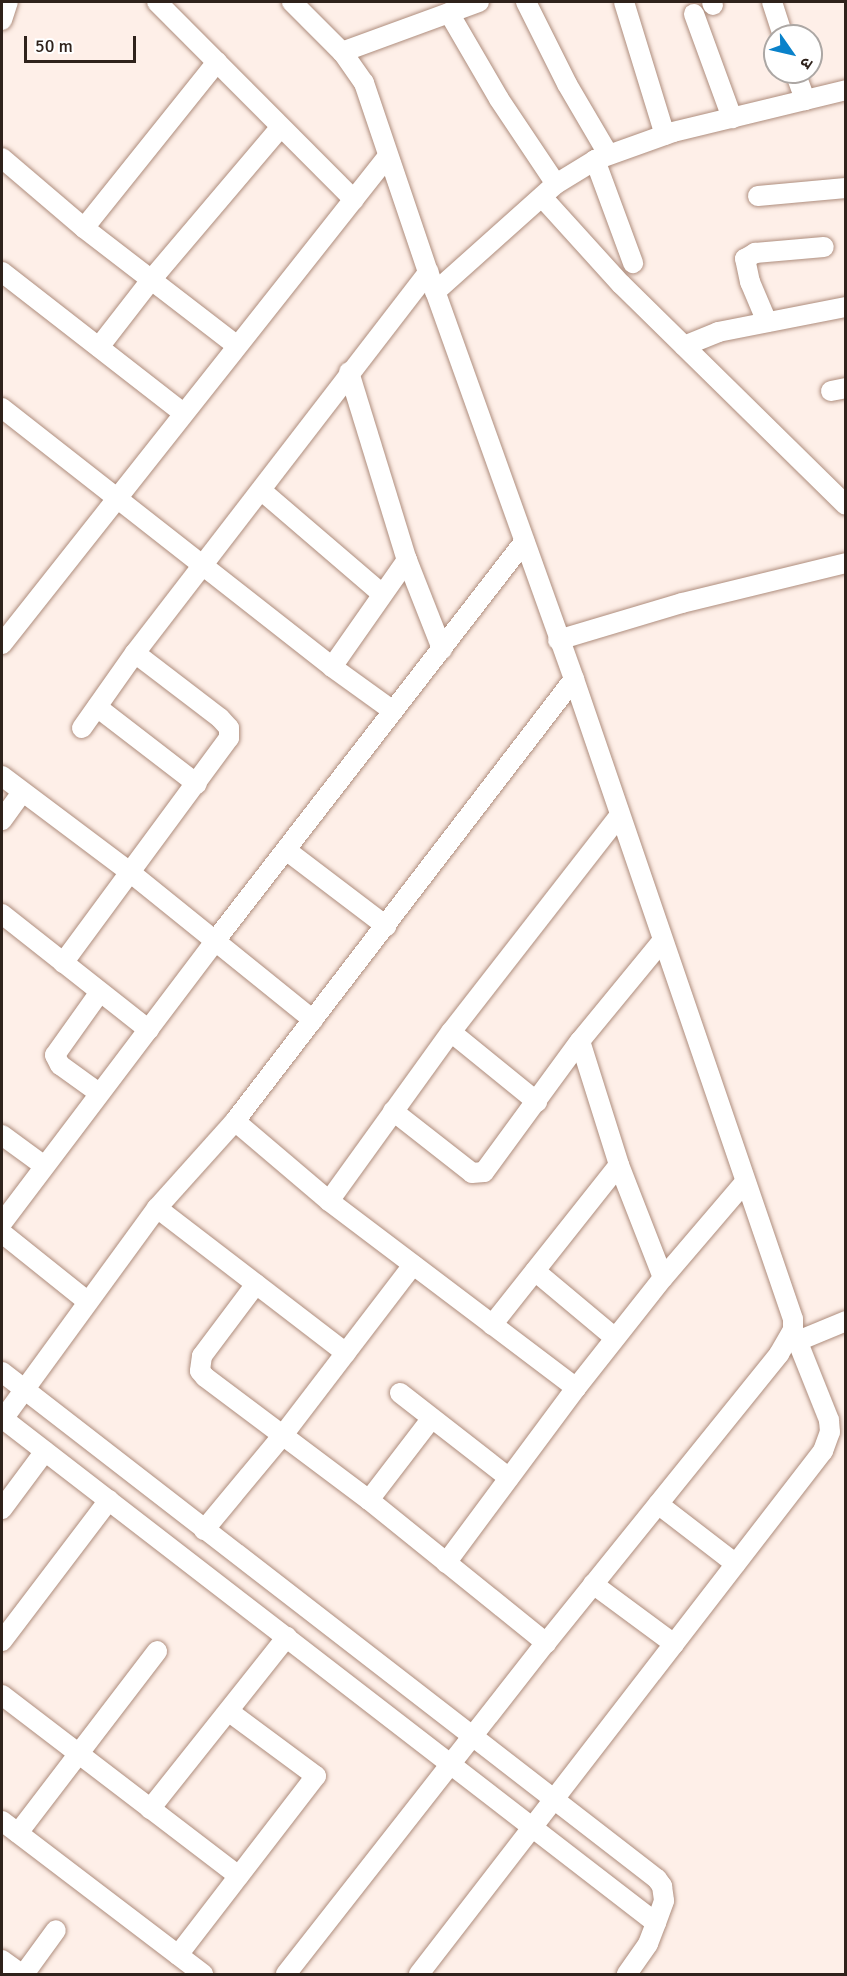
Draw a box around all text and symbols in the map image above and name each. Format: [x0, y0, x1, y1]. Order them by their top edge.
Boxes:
scale bar [27, 24, 140, 62]
north arrow [763, 24, 823, 84]
text: 50 m [35, 35, 73, 57]
text: उ [795, 53, 817, 72]

